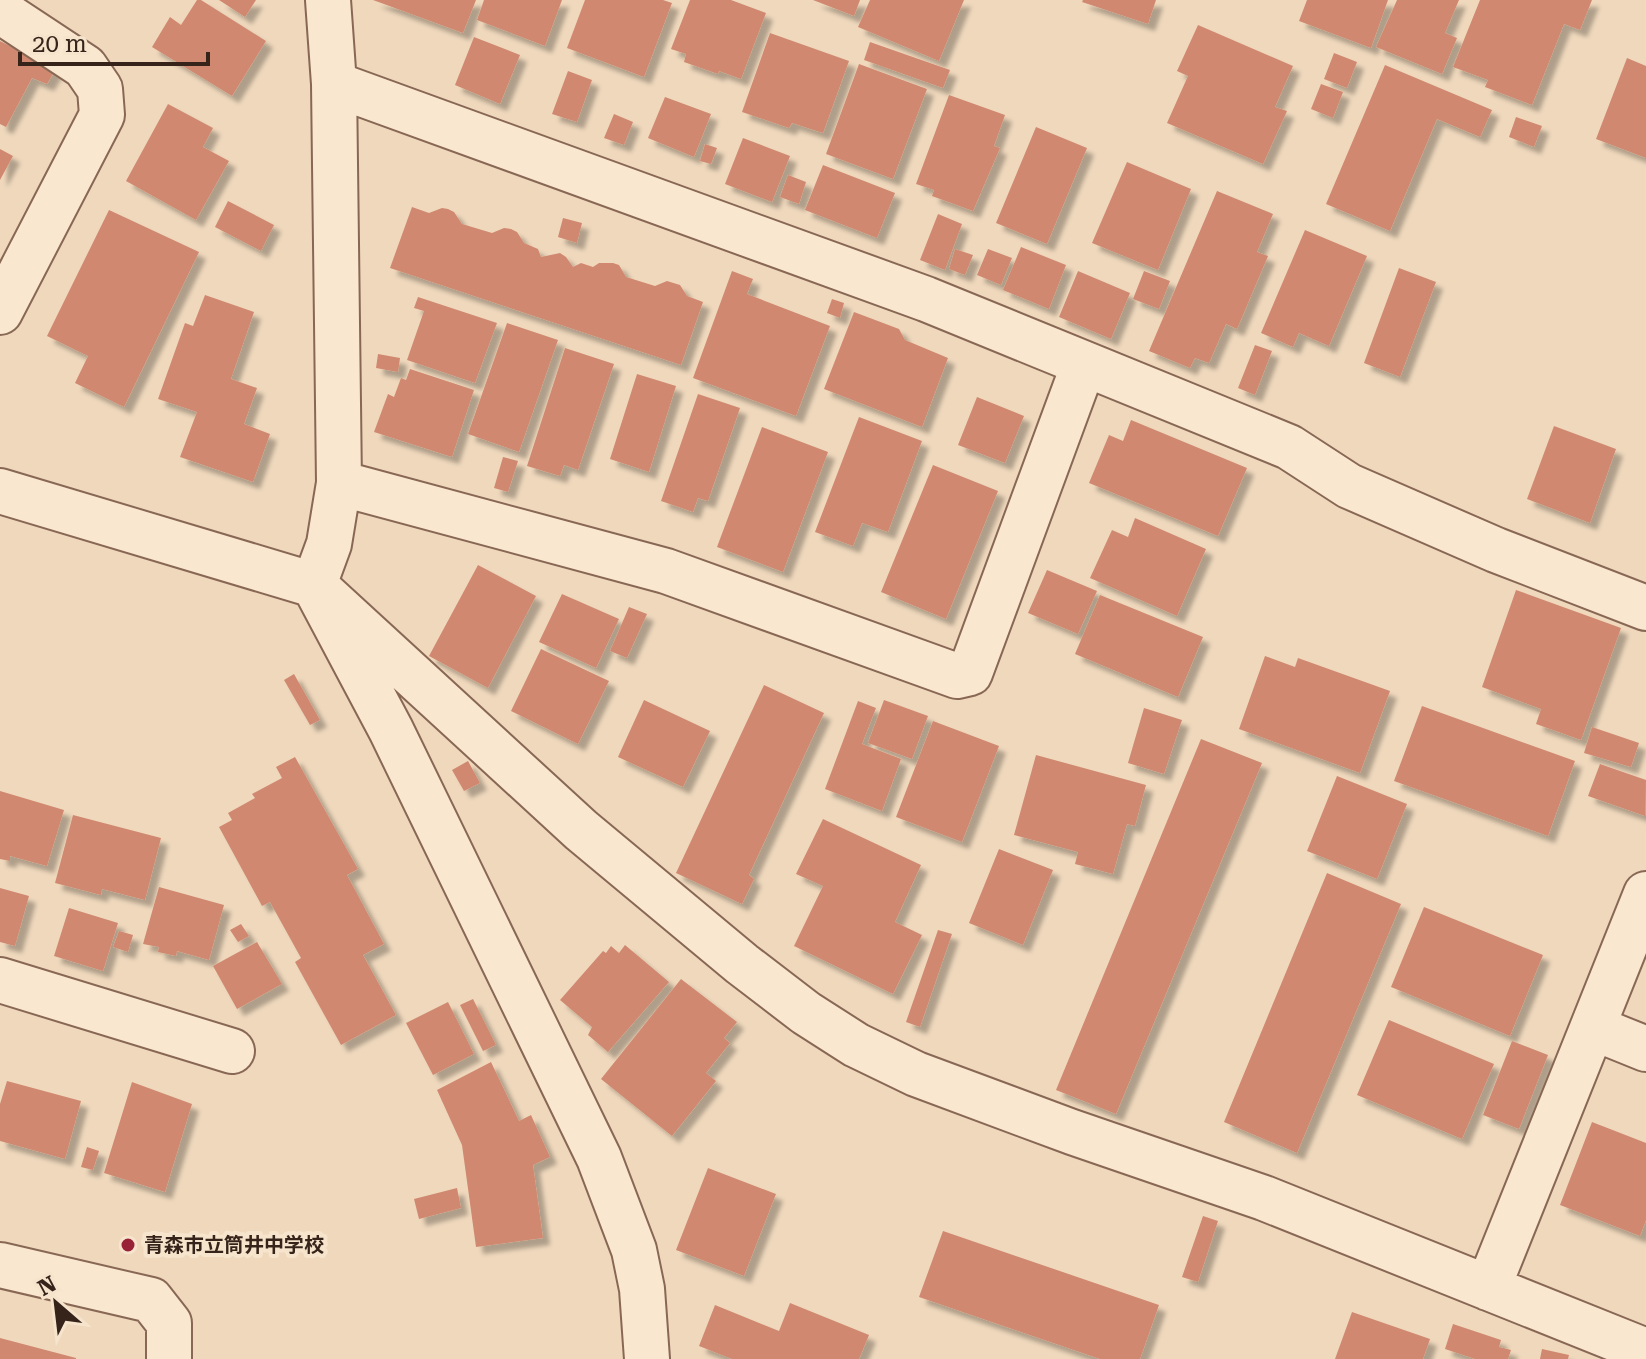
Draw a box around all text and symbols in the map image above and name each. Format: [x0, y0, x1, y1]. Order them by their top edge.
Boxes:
scale bar [20, 16, 208, 66]
text: 20 m [32, 30, 87, 58]
place label: 青森市立筒井中学校 [144, 1233, 324, 1257]
marker: 青森市立筒井中学校 [119, 1236, 137, 1254]
north arrow [16, 1263, 96, 1343]
text: N [33, 1271, 60, 1301]

